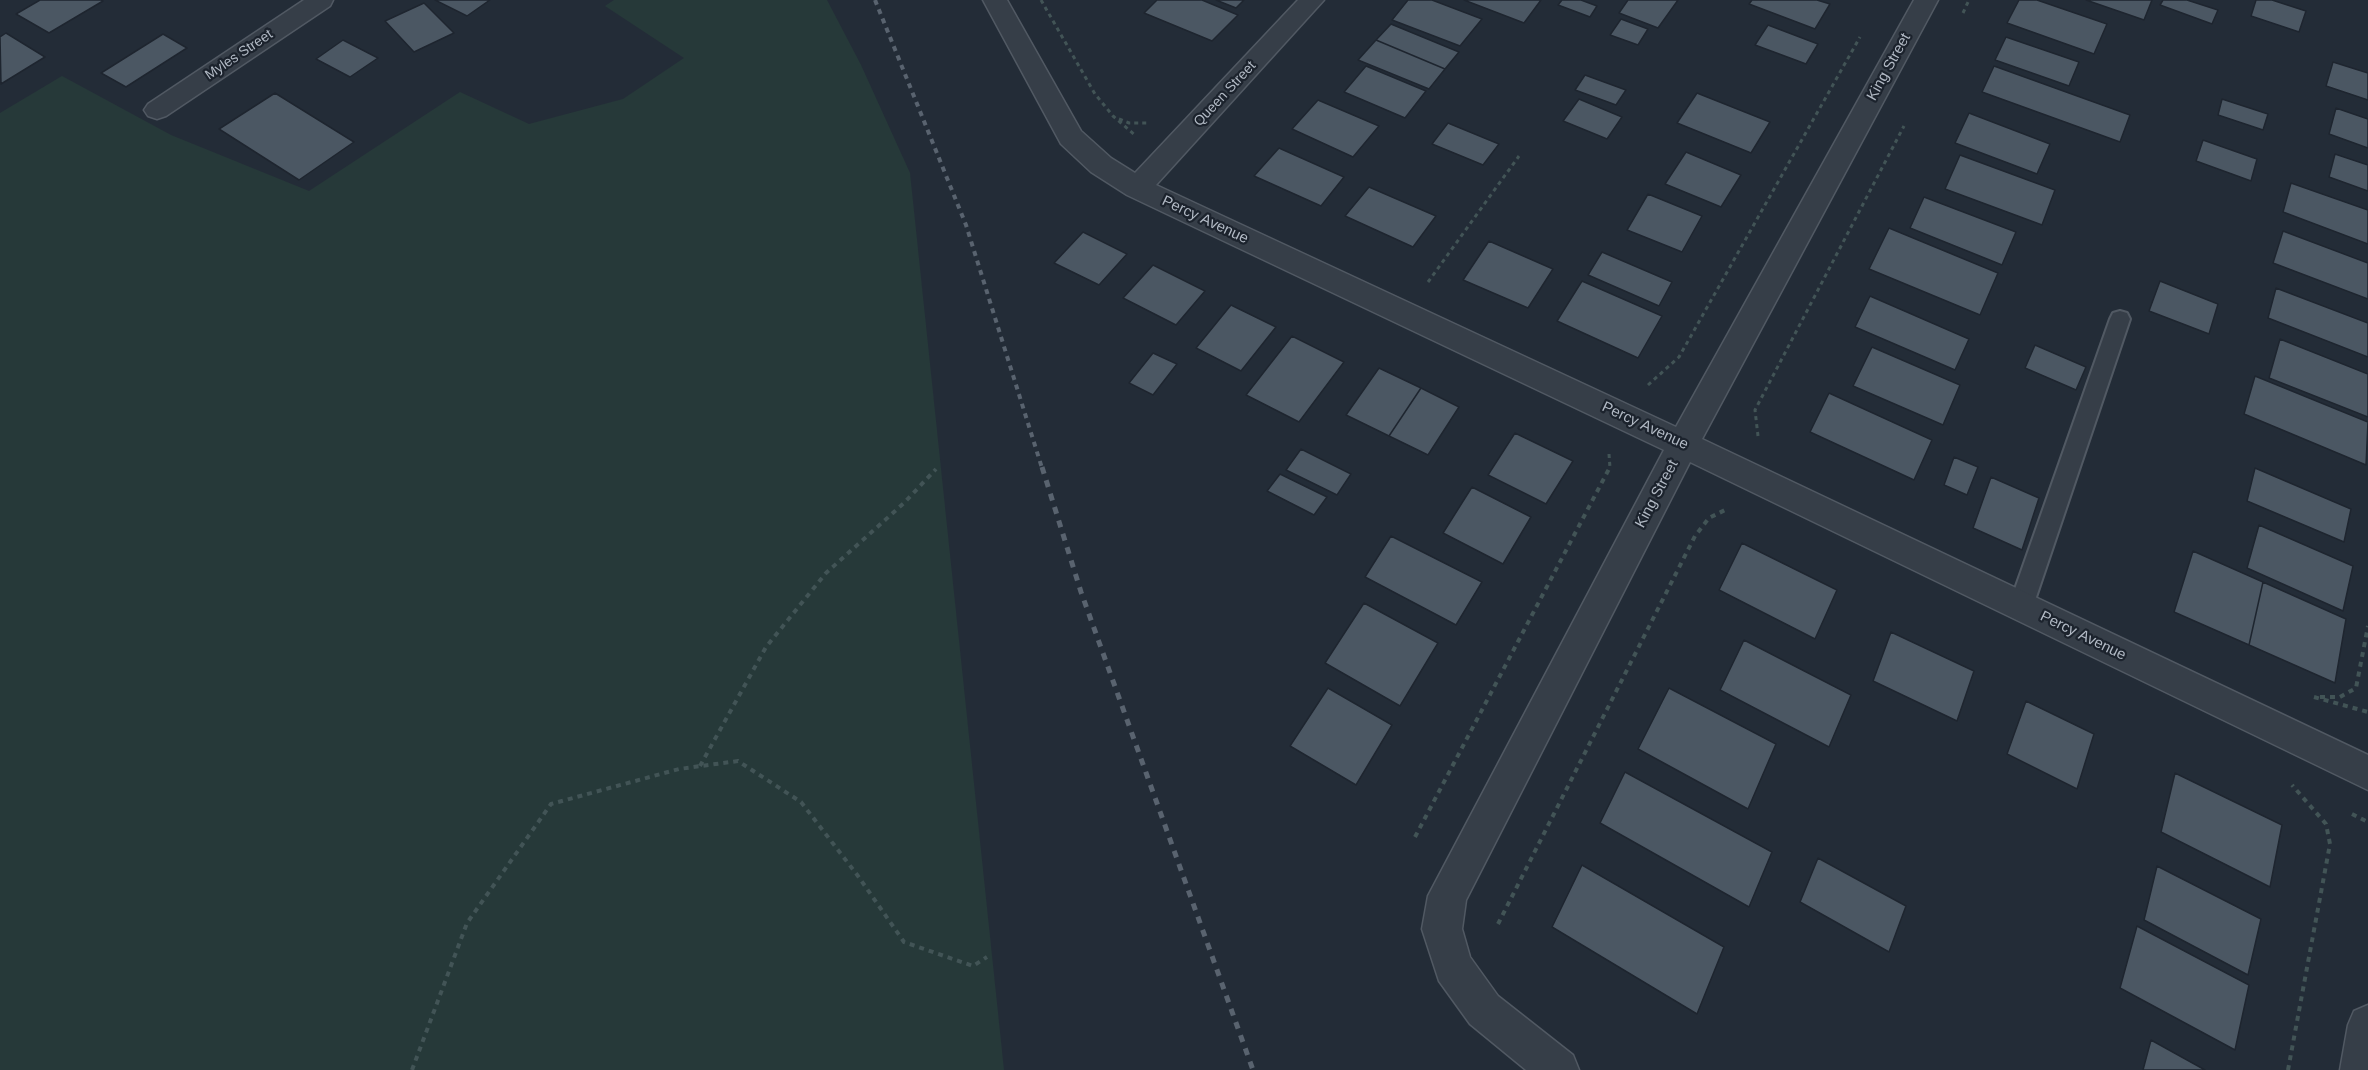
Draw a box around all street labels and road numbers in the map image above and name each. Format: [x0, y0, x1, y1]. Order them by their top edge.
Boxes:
street label: Myles Street [202, 26, 276, 84]
street label: King Street [1863, 30, 1915, 104]
street label: Queen Street [1190, 58, 1260, 130]
street label: Percy Avenue [1159, 192, 1251, 248]
street label: Percy Avenue [1599, 398, 1691, 454]
street label: King Street [1632, 457, 1682, 531]
street label: Percy Avenue [2037, 608, 2129, 664]

